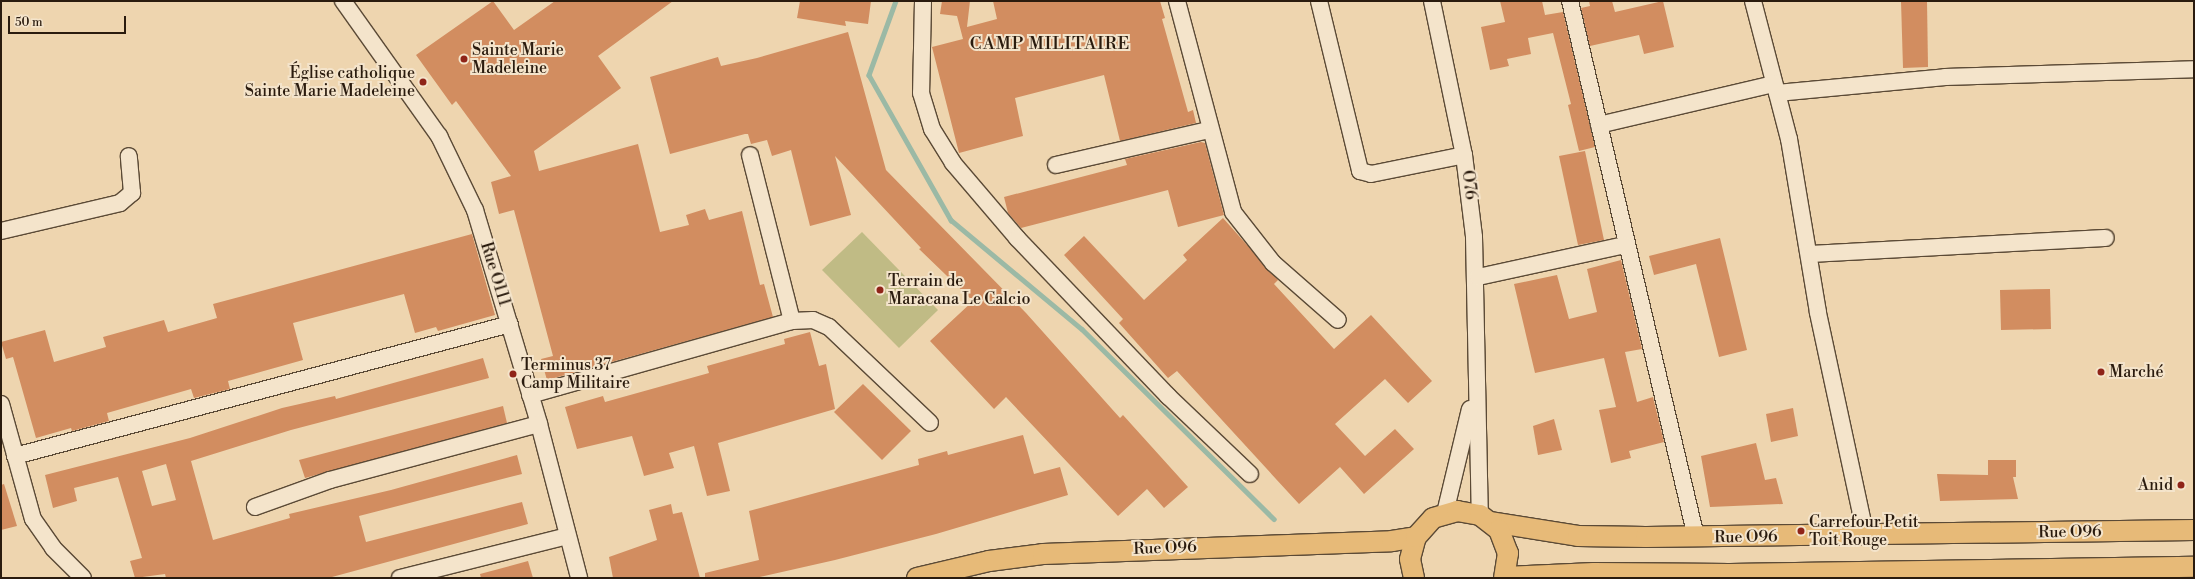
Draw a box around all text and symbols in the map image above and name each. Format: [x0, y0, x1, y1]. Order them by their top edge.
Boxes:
scale bar [10, 8, 128, 34]
text: 50 m [15, 15, 43, 30]
district label: CAMP MILITAIRE [970, 35, 1130, 55]
place label: Sainte Marie Madeleine [472, 40, 564, 78]
marker: Sainte Marie Madeleine [459, 54, 469, 64]
place label: Église catholique Sainte Marie Madeleine [245, 63, 415, 101]
marker: Église catholique Sainte Marie Madeleine [418, 77, 428, 87]
street label: O76 [1458, 169, 1480, 201]
street label: Rue O111 [476, 240, 514, 308]
place label: Terrain de Maracana Le Calcio [888, 271, 1030, 309]
marker: Terrain de Maracana Le Calcio [875, 285, 885, 295]
place label: Terminus 37 Camp Militaire [521, 355, 630, 393]
place label: Marché [2109, 362, 2164, 382]
marker: Marché [2096, 367, 2106, 377]
marker: Terminus 37 Camp Militaire [508, 369, 518, 379]
place label: Anid [2138, 475, 2173, 495]
marker: Anid [2176, 480, 2186, 490]
place label: Carrefour Petit Toit Rouge [1809, 512, 1918, 550]
street label: Rue O96 [2038, 522, 2102, 542]
marker: Carrefour Petit Toit Rouge [1796, 526, 1806, 536]
street label: Rue O96 [1714, 527, 1778, 547]
street label: Rue O96 [1133, 537, 1197, 559]

